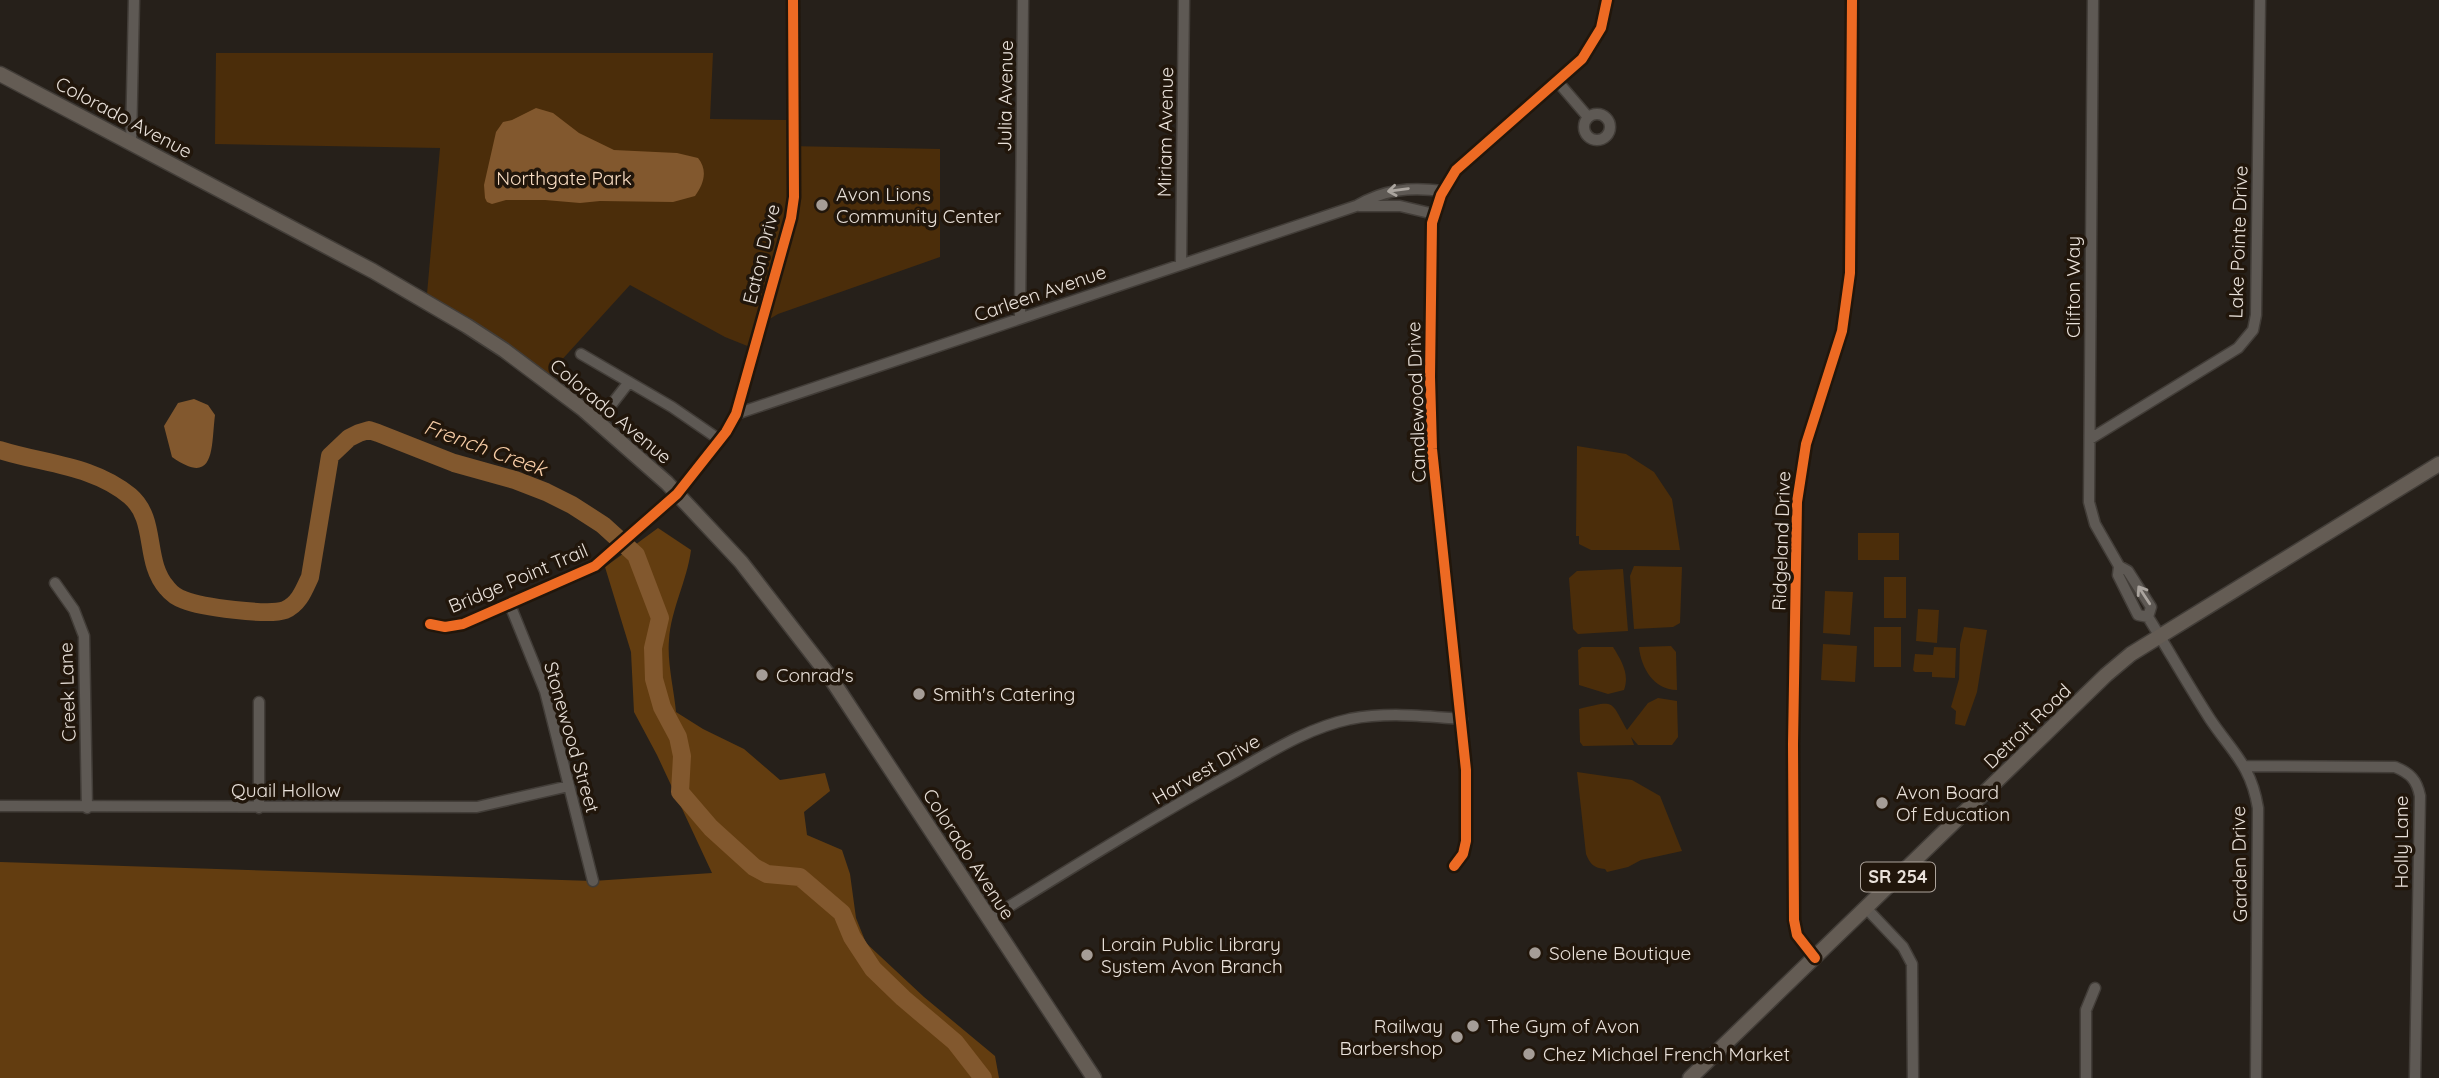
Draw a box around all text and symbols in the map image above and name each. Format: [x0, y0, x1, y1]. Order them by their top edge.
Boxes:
street label: Julia Avenue [992, 40, 1018, 152]
street label: Miriam Avenue [1152, 67, 1178, 197]
street label: Colorado Avenue [52, 71, 196, 163]
street label: Lake Pointe Drive [2223, 165, 2253, 319]
park label: Northgate Park [496, 166, 632, 190]
place label: Avon Lions Community Center [836, 182, 1002, 228]
one-way arrow [1387, 184, 1410, 197]
marker: Avon Lions Community Center [814, 197, 830, 213]
street label: Eaton Drive [737, 202, 785, 306]
street label: Clifton Way [2061, 236, 2085, 338]
street label: Carleen Avenue [971, 259, 1109, 327]
street label: Candlewood Drive [1401, 321, 1431, 483]
street label: Colorado Avenue [545, 353, 677, 469]
water label: French Creek [421, 413, 552, 482]
street label: Ridgeland Drive [1767, 471, 1795, 611]
street label: Bridge Point Trail [445, 538, 591, 618]
one-way arrow [2136, 586, 2150, 606]
street label: Creek Lane [53, 642, 81, 742]
street label: Stonewood Street [539, 659, 605, 815]
place label: Conrad's [776, 663, 854, 687]
marker: Conrad's [754, 667, 770, 683]
street label: Detroit Road [1978, 678, 2076, 774]
place label: Smith's Catering [933, 682, 1075, 706]
marker: Smith's Catering [911, 686, 927, 702]
street label: Harvest Drive [1148, 728, 1264, 810]
street label: Quail Hollow [231, 778, 341, 802]
place label: Avon Board Of Education [1896, 780, 2010, 826]
street label: Colorado Avenue [918, 784, 1020, 924]
marker: Avon Board Of Education [1874, 795, 1890, 811]
street label: Holly Lane [2389, 796, 2413, 888]
street label: Garden Drive [2226, 806, 2252, 922]
road number: SR 254 [1861, 862, 1935, 892]
place label: Lorain Public Library System Avon Branch [1101, 932, 1283, 978]
place label: Solene Boutique [1549, 941, 1691, 965]
marker: Solene Boutique [1527, 945, 1543, 961]
marker: Lorain Public Library System Avon Branch [1079, 947, 1095, 963]
place label: Railway Barbershop [1340, 1014, 1443, 1060]
place label: The Gym of Avon [1487, 1014, 1639, 1038]
marker: The Gym of Avon [1465, 1018, 1481, 1034]
marker: Railway Barbershop [1449, 1029, 1465, 1045]
place label: Chez Michael French Market [1543, 1042, 1790, 1066]
marker: Chez Michael French Market [1521, 1046, 1537, 1062]

